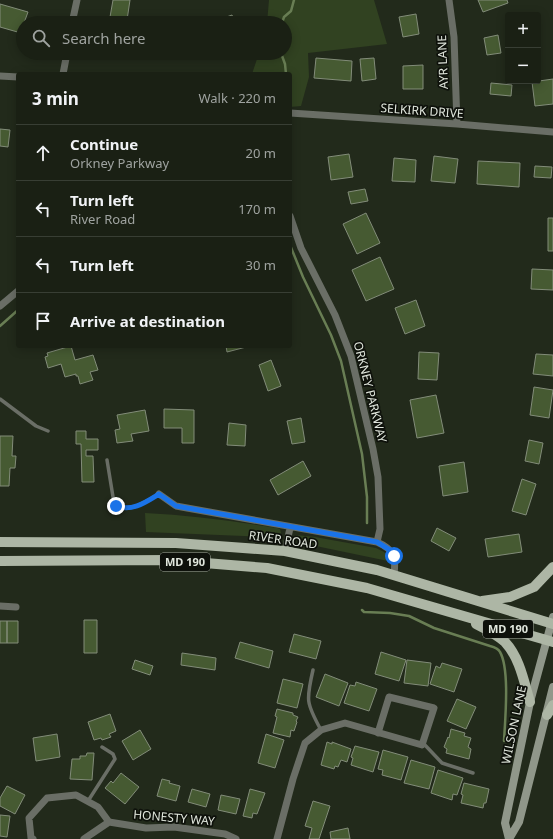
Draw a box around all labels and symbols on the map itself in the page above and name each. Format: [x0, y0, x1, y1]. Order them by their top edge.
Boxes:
street label: AYR LANE [433, 35, 452, 89]
street label: SELKIRK DRIVE [380, 99, 464, 122]
street label: ORKNEY PARKWAY [350, 340, 391, 444]
route end [107, 497, 125, 515]
street label: RIVER ROAD [248, 526, 319, 553]
route start [385, 547, 403, 565]
road number: MD 190 [160, 553, 210, 571]
road number: MD 190 [483, 620, 533, 638]
street label: WILSON LANE [497, 684, 530, 766]
street label: HONESTY WAY [133, 805, 216, 830]

